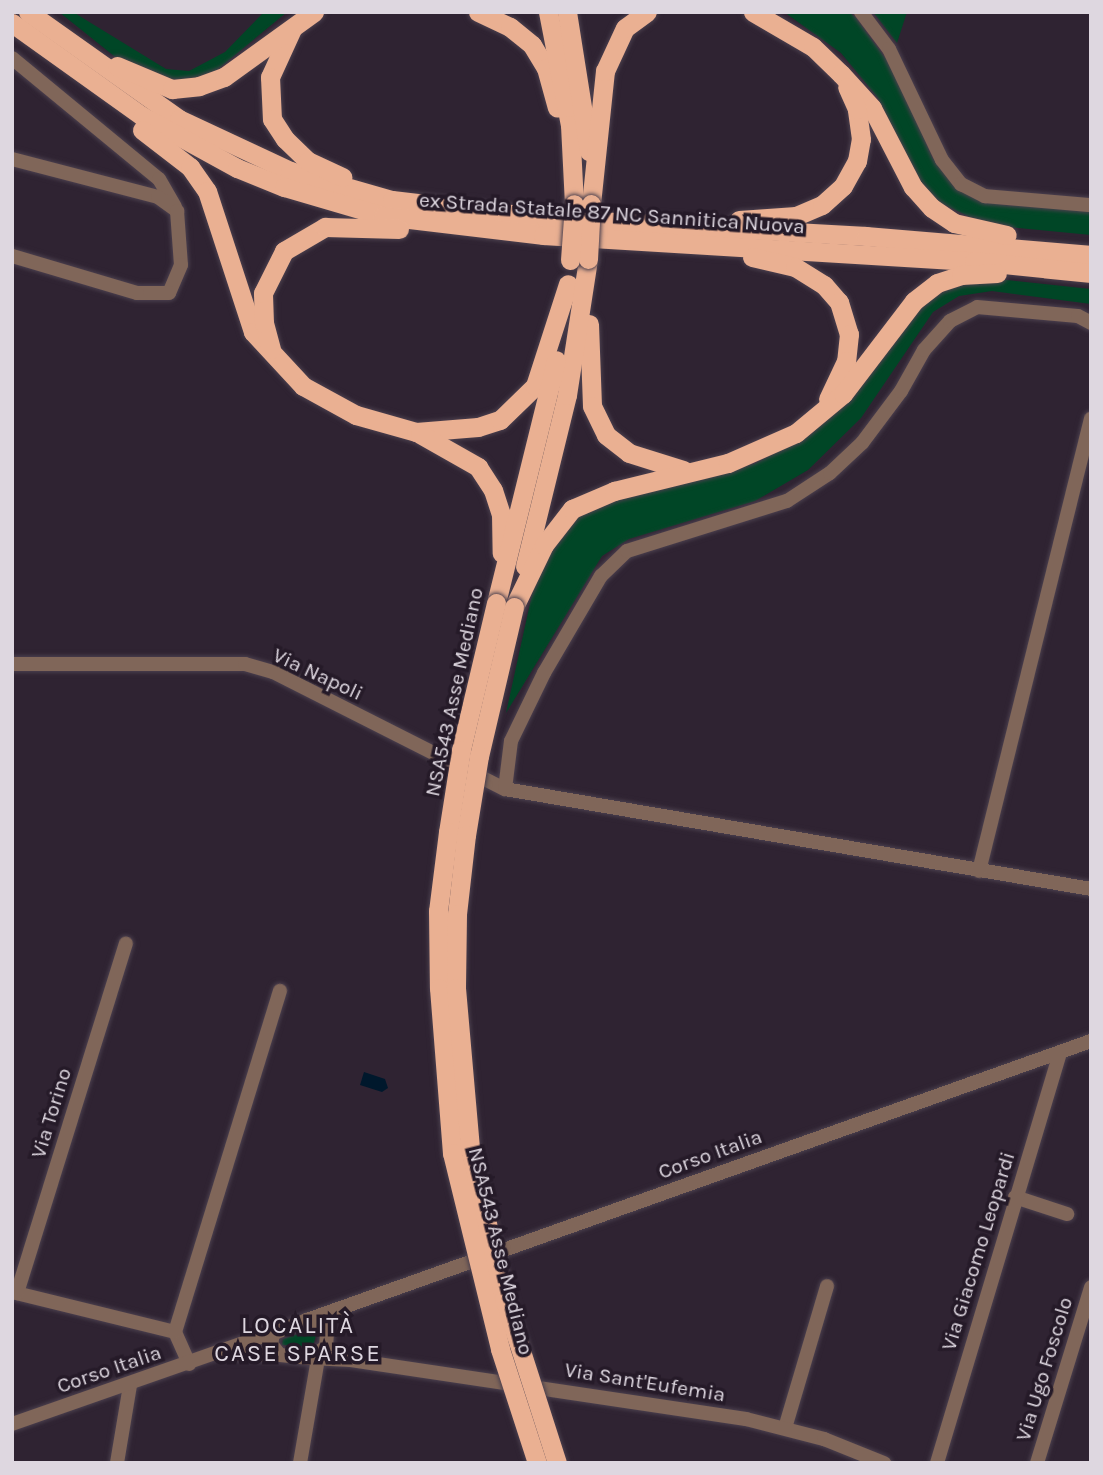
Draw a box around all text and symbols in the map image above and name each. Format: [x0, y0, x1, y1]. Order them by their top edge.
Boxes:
street label: ex Strada Statale 87 NC Sannitica Nuova [418, 187, 806, 239]
street label: NSA543 Asse Mediano [420, 585, 488, 799]
street label: Via Napoli [269, 642, 367, 706]
street label: Via Torino [25, 1065, 77, 1161]
street label: Corso Italia [655, 1124, 765, 1184]
street label: NSA543 Asse Mediano [463, 1145, 539, 1357]
street label: Via Giacomo Leopardi [936, 1149, 1020, 1353]
street label: Via Ugo Foscolo [1010, 1294, 1078, 1444]
district label: LOCALITÀ CASE SPARSE [216, 1312, 380, 1368]
street label: Corso Italia [54, 1339, 164, 1399]
street label: Via Sant'Eufemia [563, 1357, 727, 1407]

